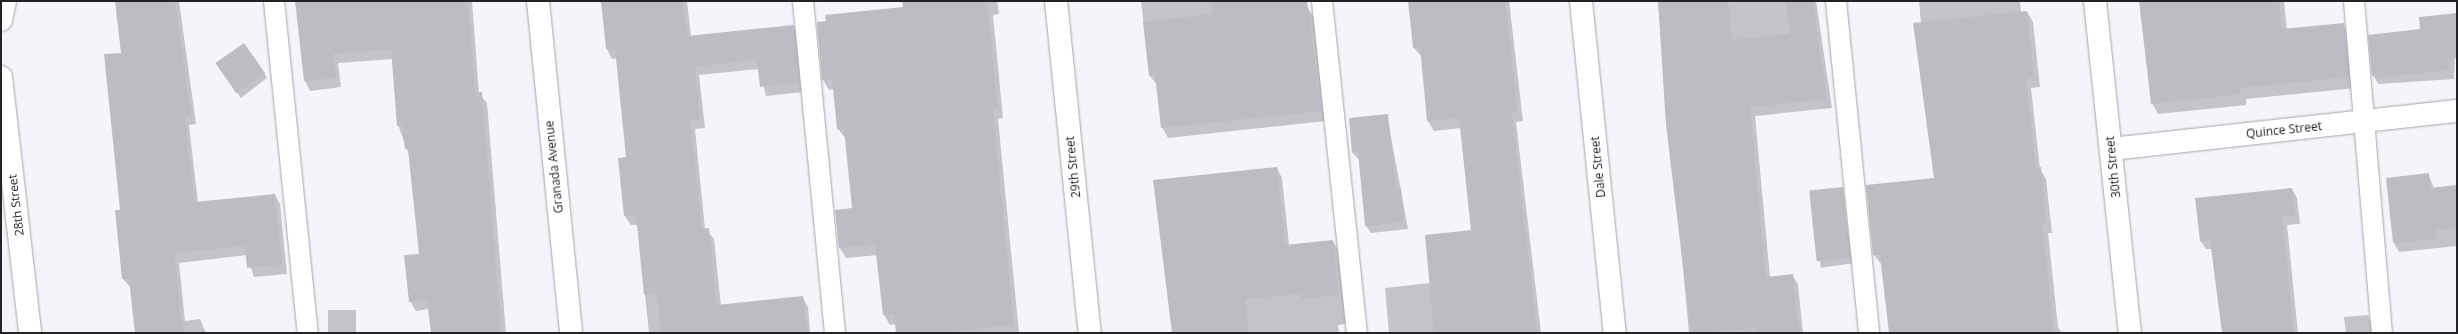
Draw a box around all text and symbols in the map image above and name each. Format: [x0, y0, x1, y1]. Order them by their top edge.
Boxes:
street label: Quince Street [2245, 119, 2323, 141]
street label: Granada Avenue [542, 120, 566, 214]
street label: 29th Street [1063, 135, 1083, 199]
street label: 30th Street [2103, 135, 2123, 199]
street label: Dale Street [1588, 136, 1608, 198]
street label: 28th Street [5, 173, 27, 237]

